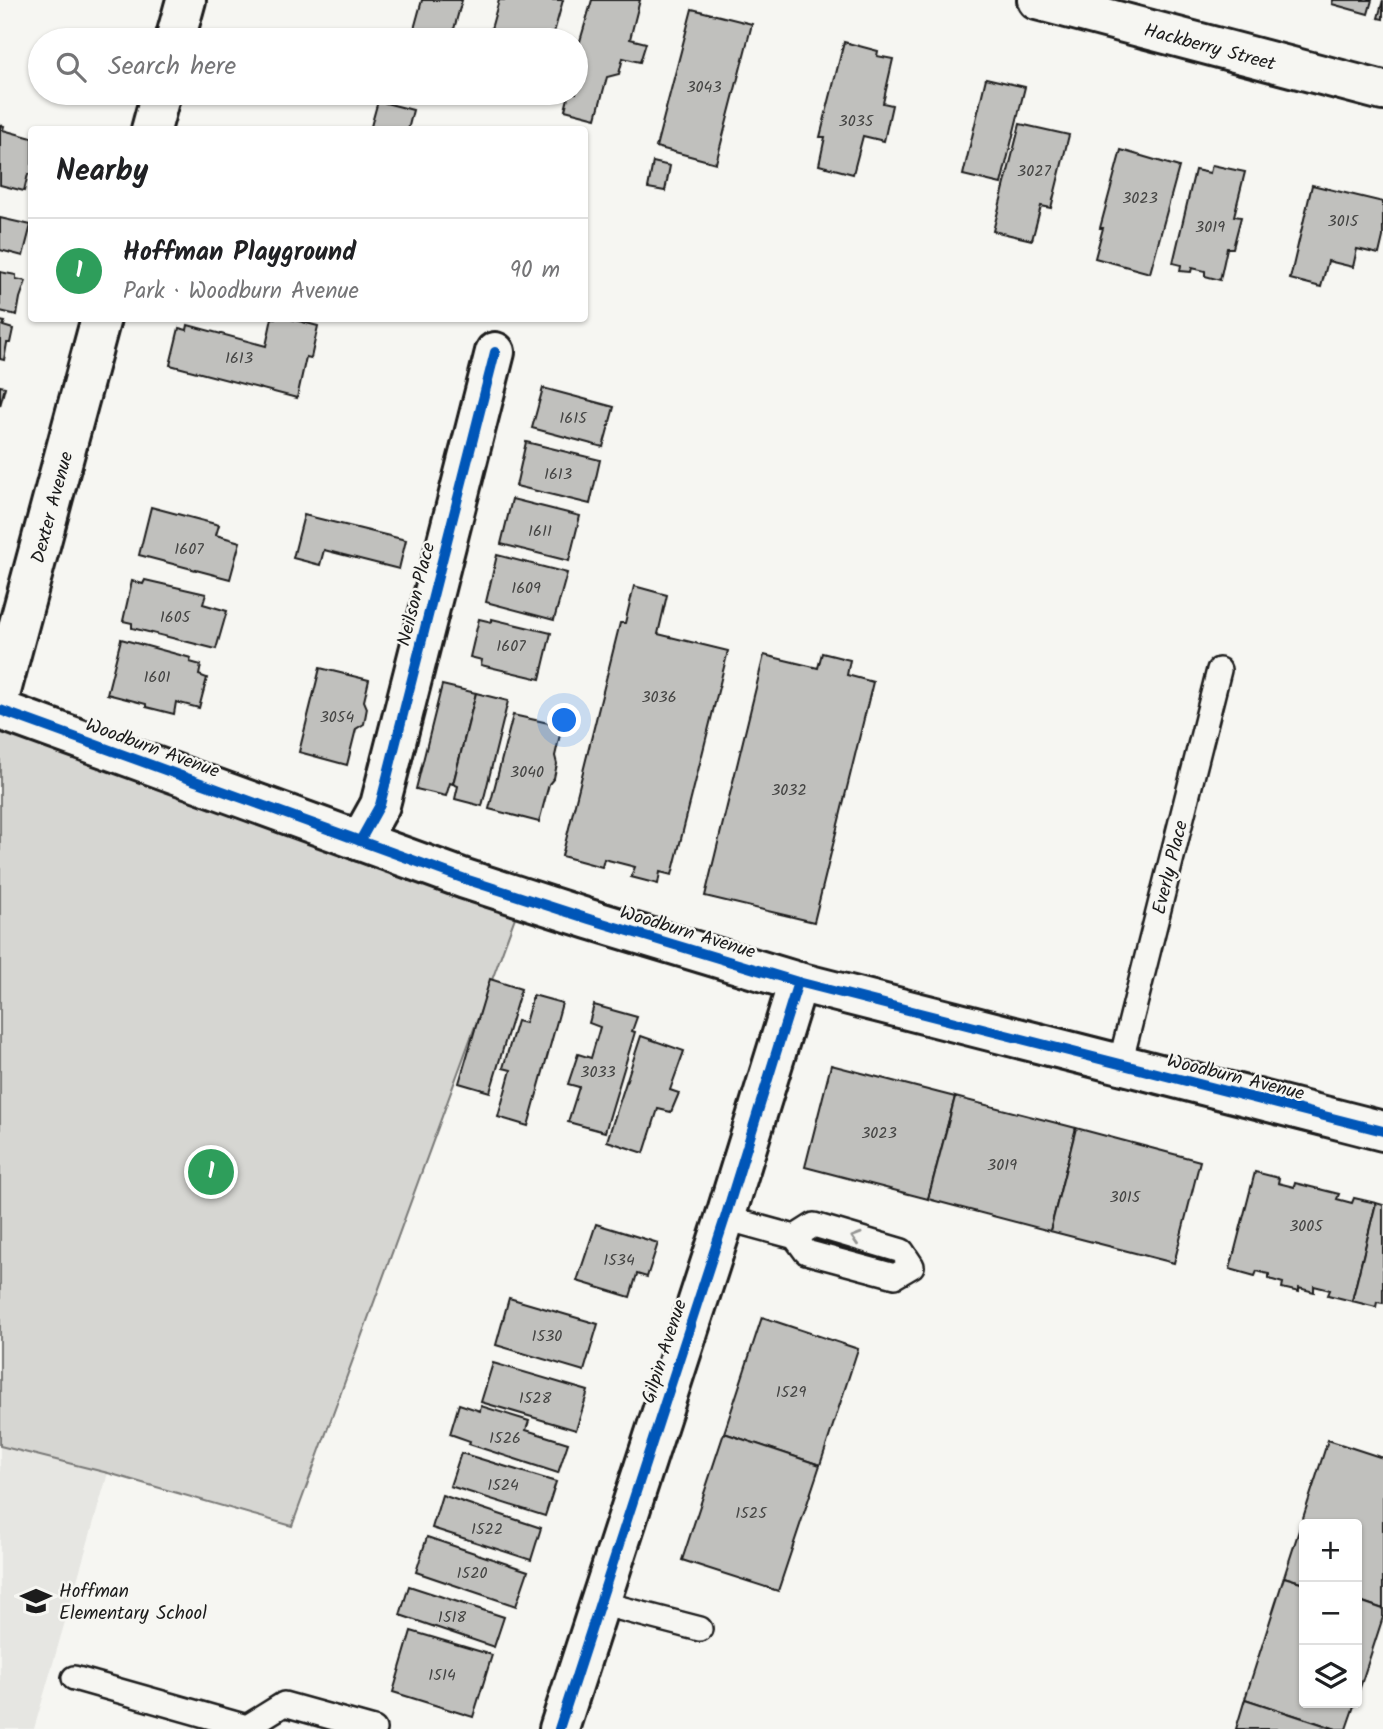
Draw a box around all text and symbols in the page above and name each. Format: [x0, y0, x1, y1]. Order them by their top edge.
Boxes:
street label: Hackberry Street [1140, 16, 1279, 80]
search box [28, 28, 588, 105]
text: Search here [108, 46, 236, 88]
icon: search [52, 48, 90, 86]
house number: 3043 [686, 75, 722, 100]
house number: 3035 [839, 109, 875, 134]
text: Nearby [56, 148, 148, 196]
house number: 3027 [1017, 159, 1052, 184]
house number: 3023 [1122, 186, 1158, 211]
house number: 3015 [1328, 209, 1360, 234]
house number: 3019 [1195, 215, 1225, 240]
text: Hoffman Playground [123, 232, 356, 274]
text: 1 [76, 253, 82, 289]
text: 90 m [510, 253, 560, 289]
text: Park · Woodburn Avenue [123, 274, 359, 310]
house number: 1613 [225, 346, 253, 371]
house number: 1615 [559, 406, 588, 431]
street label: Dexter Avenue [24, 448, 82, 567]
house number: 1613 [544, 462, 572, 487]
house number: 1611 [528, 519, 552, 544]
house number: 1607 [174, 537, 204, 562]
street label: Neilson Place [390, 539, 444, 650]
house number: 1609 [511, 576, 541, 601]
house number: 1605 [160, 605, 192, 630]
house number: 1607 [496, 634, 526, 659]
house number: 1601 [144, 665, 170, 690]
house number: 3036 [641, 685, 677, 710]
your location [547, 703, 581, 737]
house number: 3054 [320, 705, 354, 730]
street label: Woodburn Avenue [81, 711, 224, 787]
house number: 3040 [510, 760, 544, 785]
house number: 3032 [771, 778, 807, 803]
street label: Everly Place [1145, 817, 1197, 918]
street label: Woodburn Avenue [616, 898, 759, 968]
street label: Woodburn Avenue [1164, 1046, 1308, 1110]
house number: 3033 [580, 1060, 616, 1085]
house number: 3023 [861, 1121, 897, 1146]
pin: 1 [188, 1146, 234, 1198]
house number: 3019 [987, 1153, 1017, 1178]
house number: 3015 [1110, 1185, 1142, 1210]
house number: 3005 [1289, 1214, 1324, 1239]
one-way arrow [850, 1231, 862, 1246]
house number: 1534 [603, 1248, 635, 1273]
street label: Gilpin Avenue [634, 1295, 696, 1408]
house number: 1530 [532, 1324, 562, 1349]
house number: 1529 [776, 1380, 807, 1405]
house number: 1528 [519, 1386, 552, 1411]
house number: 1526 [489, 1426, 521, 1451]
house number: 1524 [487, 1473, 519, 1498]
house number: 1525 [735, 1501, 768, 1526]
house number: 1522 [471, 1517, 503, 1542]
map controls [1299, 1519, 1362, 1708]
button: + [1299, 1519, 1362, 1582]
house number: 1520 [457, 1561, 487, 1586]
place label: Hoffman Elementary School [59, 1577, 207, 1629]
button: − [1299, 1582, 1362, 1645]
school or university icon: Hoffman Elementary School [19, 1584, 53, 1618]
house number: 1518 [438, 1605, 466, 1630]
button: layers [1299, 1645, 1362, 1708]
house number: 1514 [428, 1663, 456, 1688]

